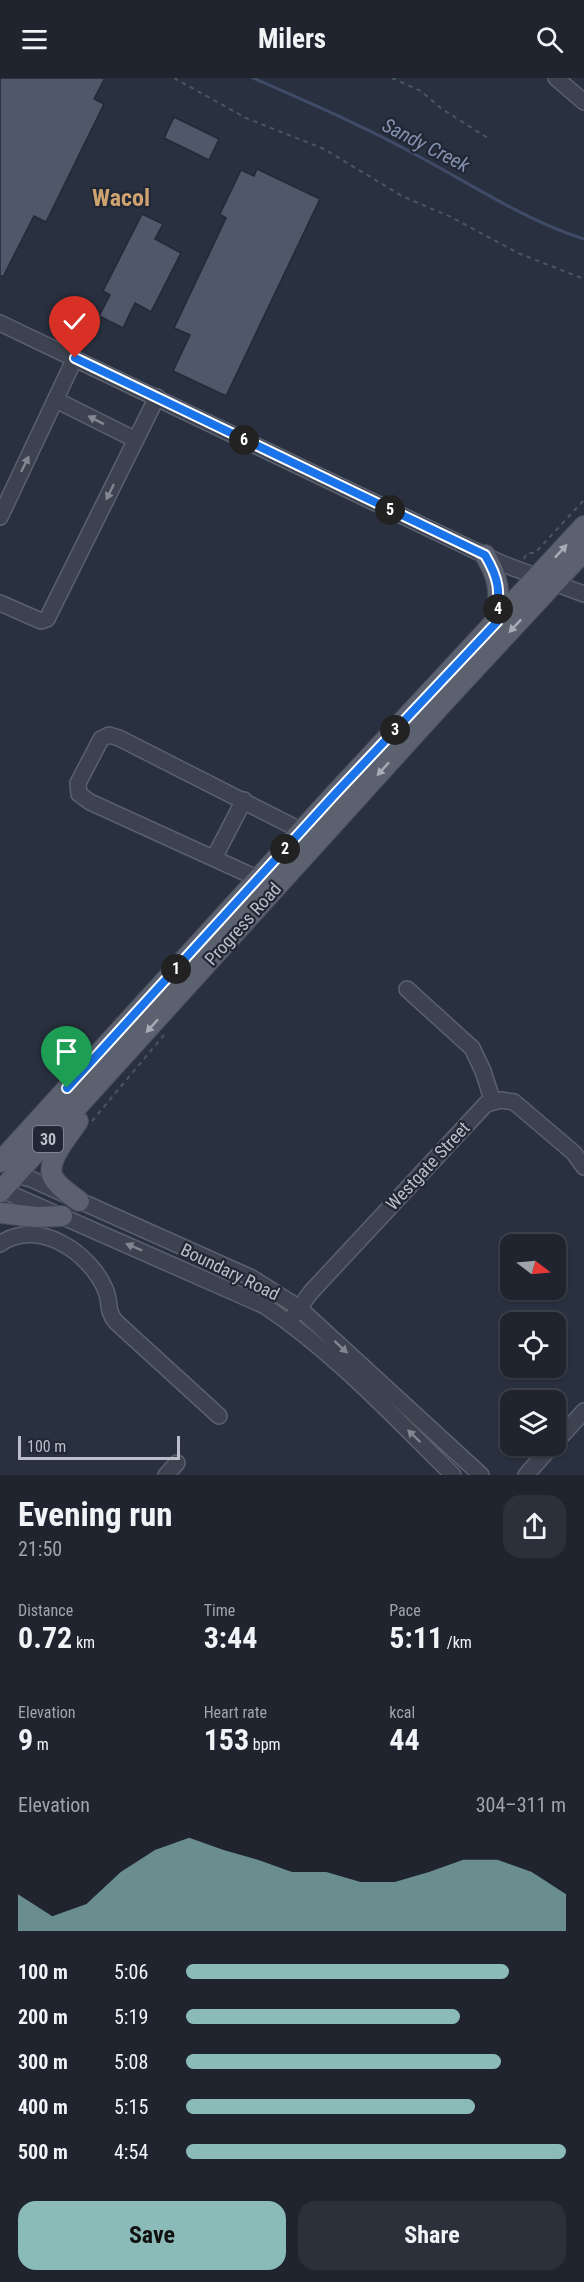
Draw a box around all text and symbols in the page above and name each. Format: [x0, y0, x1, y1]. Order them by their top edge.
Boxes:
icon: menu [18, 23, 51, 56]
text: Milers [258, 23, 326, 55]
icon: search [533, 23, 566, 56]
water label: Sandy Creek [378, 113, 475, 178]
district label: Wacol [92, 184, 150, 212]
pin [49, 296, 100, 358]
icon: check [58, 305, 91, 338]
one-way arrow [87, 415, 105, 425]
pin: 6 [229, 425, 259, 455]
text: 6 [240, 430, 248, 449]
one-way arrow [21, 456, 30, 473]
one-way arrow [105, 484, 115, 501]
pin: 5 [375, 495, 405, 525]
text: 5 [386, 500, 394, 519]
one-way arrow [554, 544, 568, 559]
pin: 4 [483, 594, 513, 624]
text: 4 [494, 599, 502, 618]
one-way arrow [508, 618, 522, 633]
pin: 3 [380, 715, 410, 745]
text: 3 [391, 720, 399, 739]
one-way arrow [377, 761, 390, 776]
pin: 2 [270, 834, 300, 864]
text: 2 [281, 839, 289, 858]
street label: Progress Road [200, 878, 285, 969]
pin: 1 [161, 954, 191, 984]
text: 1 [172, 959, 180, 978]
one-way arrow [146, 1018, 159, 1033]
pin [41, 1026, 92, 1088]
icon: arrive [50, 1035, 83, 1068]
street label: Westgate Street [381, 1117, 474, 1214]
road number: 30 [33, 1126, 63, 1152]
north arrow [500, 1234, 566, 1300]
map controls [500, 1234, 566, 1456]
street label: Boundary Road [177, 1239, 283, 1304]
one-way arrow [125, 1242, 143, 1251]
button: locate [500, 1312, 566, 1378]
one-way arrow [334, 1340, 349, 1354]
button: layers [500, 1390, 566, 1456]
one-way arrow [407, 1430, 421, 1444]
scale bar [18, 1433, 180, 1460]
text: 100 m [27, 1437, 66, 1456]
text: Evening run [18, 1495, 173, 1534]
button: share [503, 1495, 566, 1558]
text: 21:50 [18, 1537, 62, 1561]
text: Distance [18, 1601, 73, 1620]
text: Time [204, 1601, 235, 1620]
text: Pace [389, 1601, 421, 1620]
text: 0.72 [18, 1620, 72, 1655]
text: 3:44 [204, 1620, 257, 1655]
text: 5:11 [389, 1620, 443, 1655]
text: km [72, 1633, 95, 1652]
text: /km [443, 1633, 472, 1652]
text: Elevation [18, 1703, 76, 1722]
text: Heart rate [204, 1703, 267, 1722]
text: kcal [389, 1703, 415, 1722]
text: 9 [18, 1722, 33, 1757]
text: 153 [204, 1722, 249, 1757]
text: 44 [389, 1722, 420, 1757]
text: m [33, 1735, 49, 1754]
text: bpm [249, 1735, 281, 1754]
text: Elevation [18, 1793, 90, 1817]
text: 304–311 m [476, 1793, 566, 1817]
text: 100 m [18, 1960, 68, 1984]
text: 5:06 [114, 1960, 148, 1984]
text: 200 m [18, 2005, 68, 2029]
text: 5:19 [114, 2005, 148, 2029]
text: 300 m [18, 2050, 68, 2074]
text: 5:08 [114, 2050, 148, 2074]
text: 400 m [18, 2095, 68, 2119]
text: 5:15 [114, 2095, 148, 2119]
text: 500 m [18, 2140, 68, 2164]
text: 4:54 [114, 2140, 148, 2164]
button: Save [18, 2201, 286, 2270]
button: Share [298, 2201, 566, 2270]

